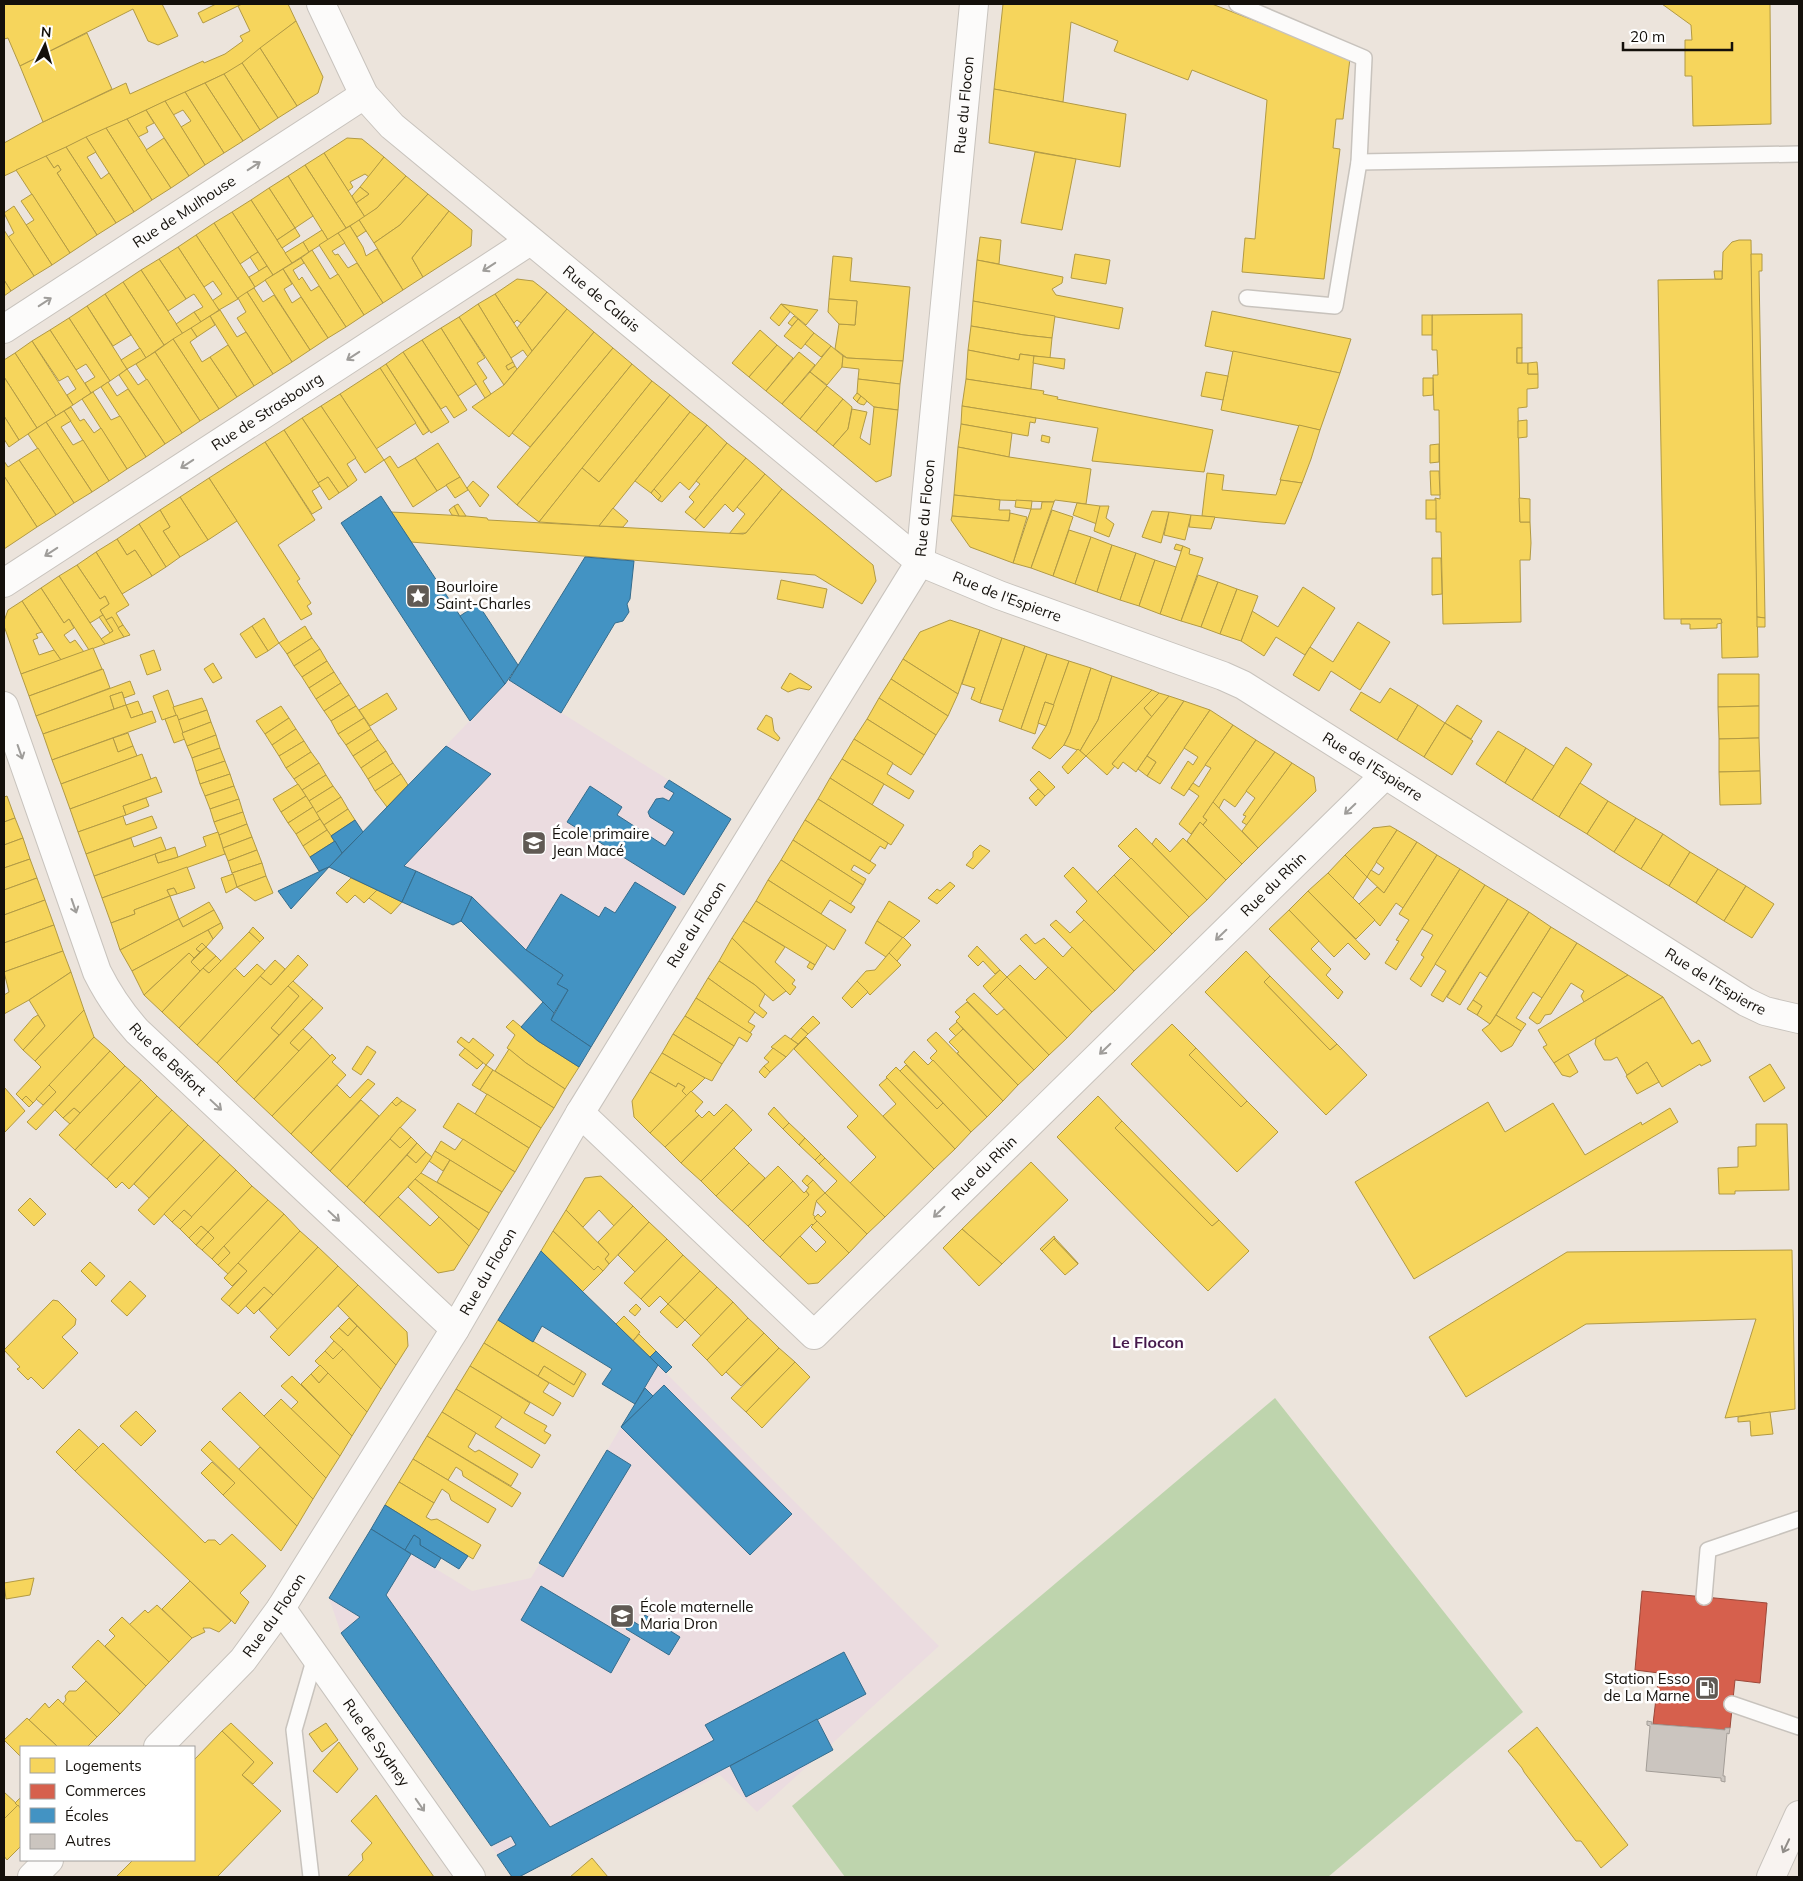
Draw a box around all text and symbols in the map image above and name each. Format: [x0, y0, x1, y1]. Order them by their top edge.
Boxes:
north arrow [20, 20, 70, 70]
scale bar [1623, 20, 1732, 52]
text: N [40, 23, 52, 41]
text: 20 m [1630, 27, 1665, 46]
street label: Rue du Flocon [950, 55, 978, 155]
one-way arrow [247, 161, 261, 171]
street label: Rue de Mulhouse [129, 171, 239, 252]
street label: Rue de Calais [559, 261, 644, 336]
one-way arrow [482, 262, 496, 273]
one-way arrow [37, 297, 51, 307]
one-way arrow [346, 351, 360, 361]
street label: Rue de Strasbourg [208, 368, 326, 455]
street label: Rue du Flocon [911, 458, 939, 558]
one-way arrow [181, 459, 195, 469]
one-way arrow [44, 547, 58, 557]
street label: Rue de l'Espierre [950, 567, 1064, 626]
place label: Bourloire Saint-Charles [436, 577, 531, 613]
place icon: Bourloire Saint-Charles [405, 583, 431, 609]
street label: Rue de l'Espierre [1319, 727, 1427, 805]
one-way arrow [16, 744, 25, 760]
one-way arrow [1344, 803, 1356, 815]
place label: École primaire Jean Macé [552, 824, 650, 860]
school or university icon: École primaire Jean Macé [521, 830, 547, 856]
street label: Rue du Rhin [1236, 848, 1310, 920]
street label: Rue du Flocon [662, 877, 730, 971]
one-way arrow [70, 897, 79, 913]
one-way arrow [1215, 929, 1228, 941]
street label: Rue de l'Espierre [1662, 943, 1769, 1019]
street label: Rue de Belfort [125, 1019, 210, 1100]
one-way arrow [1099, 1043, 1112, 1055]
one-way arrow [210, 1099, 222, 1111]
street label: Rue du Rhin [947, 1131, 1021, 1204]
one-way arrow [933, 1206, 946, 1218]
one-way arrow [328, 1210, 341, 1222]
street label: Rue du Flocon [455, 1224, 520, 1319]
district label: Le Flocon [1112, 1332, 1184, 1352]
street label: Rue du Flocon [238, 1570, 309, 1661]
place label: École maternelle Maria Dron [640, 1597, 753, 1633]
school or university icon: École maternelle Maria Dron [609, 1603, 635, 1629]
place label: Station Esso de La Marne [1604, 1669, 1690, 1705]
fuel station icon: Station Esso de La Marne [1694, 1675, 1720, 1701]
street label: Rue de Sydney [339, 1695, 414, 1790]
legend [20, 1746, 195, 1861]
text: Logements [65, 1756, 142, 1775]
text: Commerces [65, 1781, 146, 1800]
one-way arrow [415, 1798, 425, 1812]
text: Écoles [65, 1806, 109, 1825]
text: Autres [65, 1831, 111, 1850]
one-way arrow [1780, 1838, 1790, 1853]

